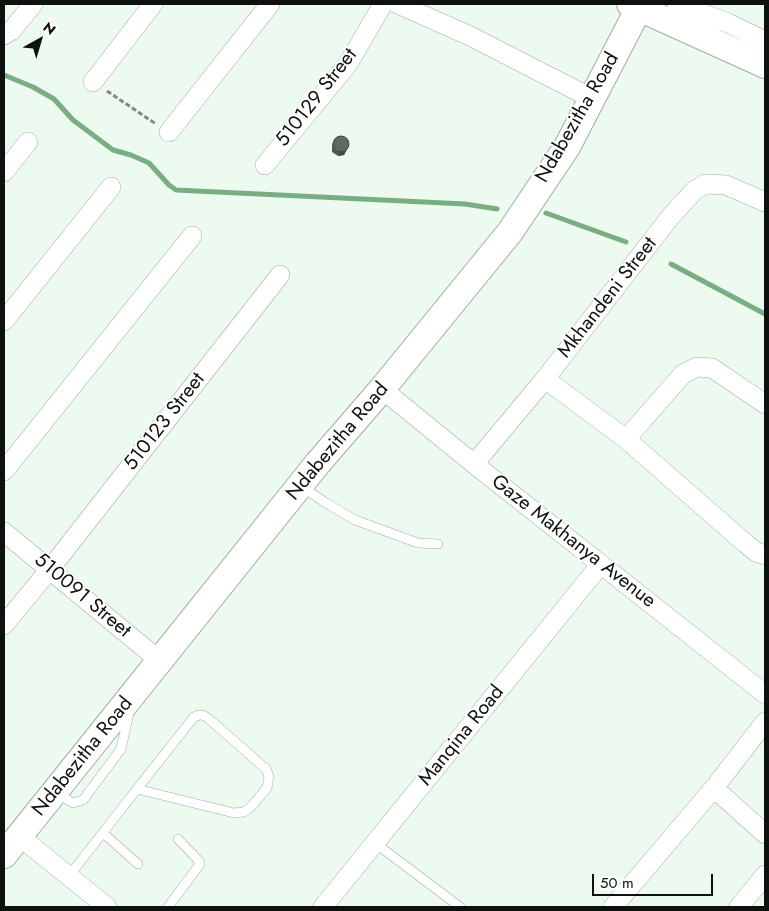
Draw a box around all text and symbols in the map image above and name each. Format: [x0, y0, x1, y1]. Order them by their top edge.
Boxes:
north arrow [15, 15, 65, 65]
text: N [39, 17, 60, 40]
street label: 510129 Street [271, 44, 363, 152]
street label: Ndabezitha Road [531, 49, 625, 187]
street label: Mkhandeni Street [553, 233, 663, 363]
street label: 510123 Street [119, 368, 211, 476]
street label: Ndabezitha Road [282, 378, 394, 506]
street label: Gaze Makhanya Avenue [486, 470, 660, 614]
street label: 510091 Street [29, 549, 135, 643]
street label: Manqina Road [414, 681, 510, 791]
street label: Ndabezitha Road [28, 693, 138, 821]
scale bar [594, 864, 715, 896]
text: 50 m [600, 872, 634, 894]

